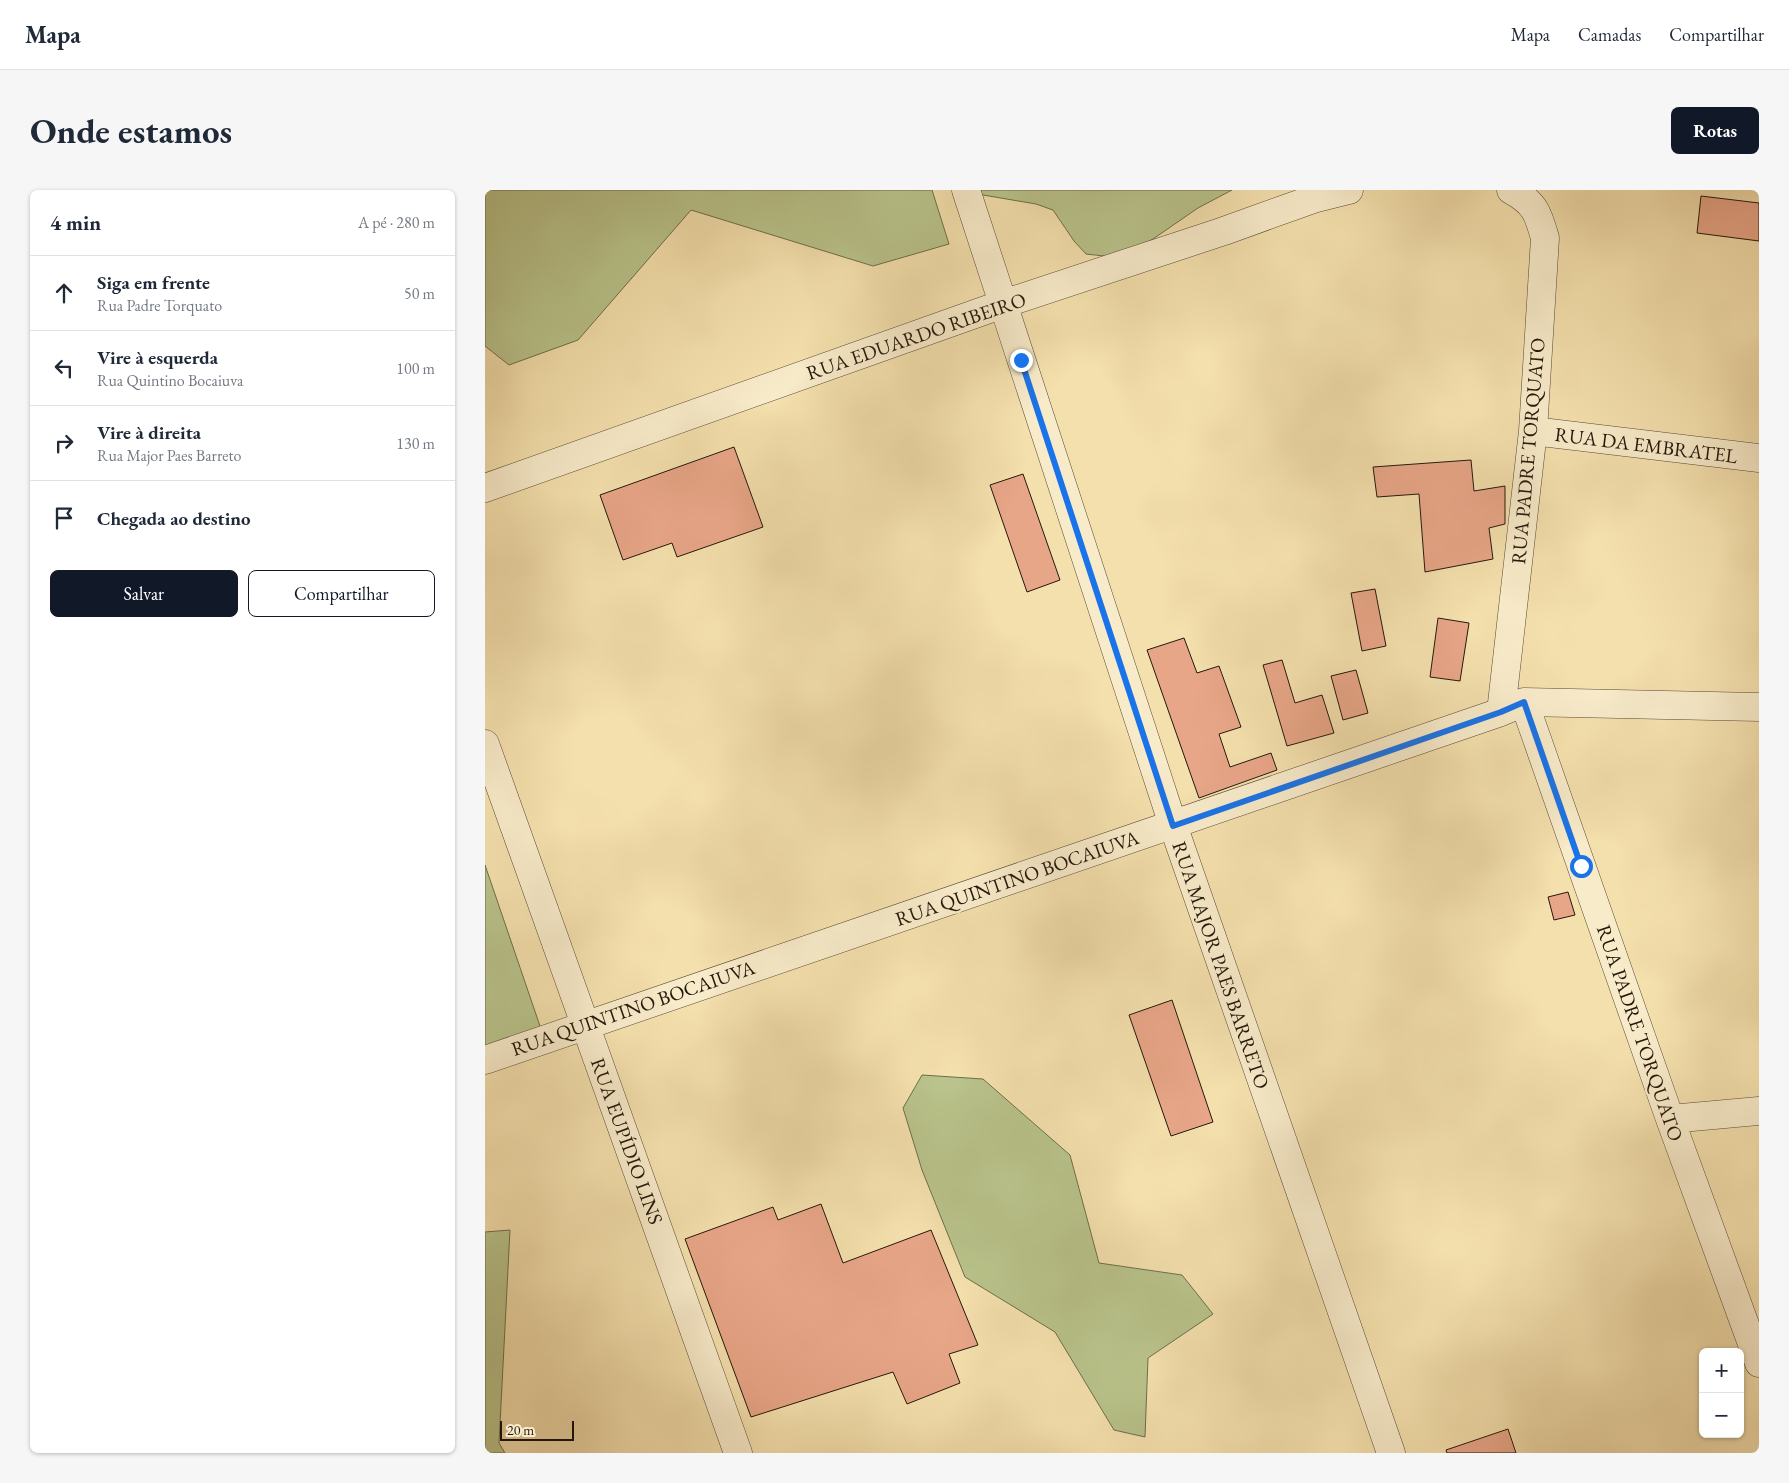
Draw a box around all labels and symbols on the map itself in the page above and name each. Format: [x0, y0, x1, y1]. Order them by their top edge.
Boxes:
street label: RUA EDUARDO RIBEIRO [803, 286, 1029, 386]
street label: RUA PADRE TORQUATO [1505, 337, 1551, 565]
route end [1010, 349, 1033, 372]
street label: RUA DA EMBRATEL [1553, 421, 1739, 469]
street label: RUA QUINTINO BOCAIUVA [892, 824, 1142, 932]
street label: RUA MAJOR PAES BARRETO [1166, 838, 1276, 1092]
route start [1570, 855, 1593, 878]
street label: RUA PADRE TORQUATO [1591, 921, 1689, 1145]
street label: RUA QUINTINO BOCAIUVA [508, 954, 758, 1062]
street label: RUA EUPÍDIO LINS [585, 1054, 669, 1228]
scale bar [500, 1418, 574, 1441]

